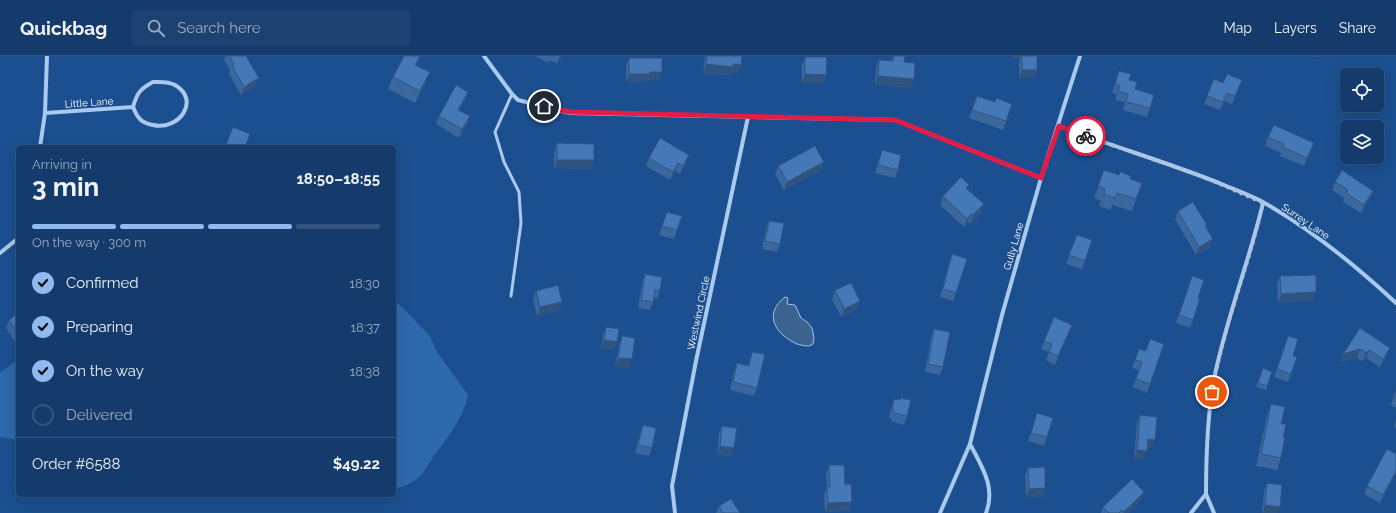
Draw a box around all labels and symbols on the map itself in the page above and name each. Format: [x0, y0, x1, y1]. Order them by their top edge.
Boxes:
pin [527, 89, 561, 123]
street label: Little Lane [64, 95, 114, 110]
courier [1066, 116, 1106, 156]
street label: Surrey Lane [1280, 201, 1332, 241]
street label: Gully Lane [1001, 221, 1026, 271]
street label: Westwind Circle [685, 275, 712, 351]
pin [1195, 375, 1229, 409]

